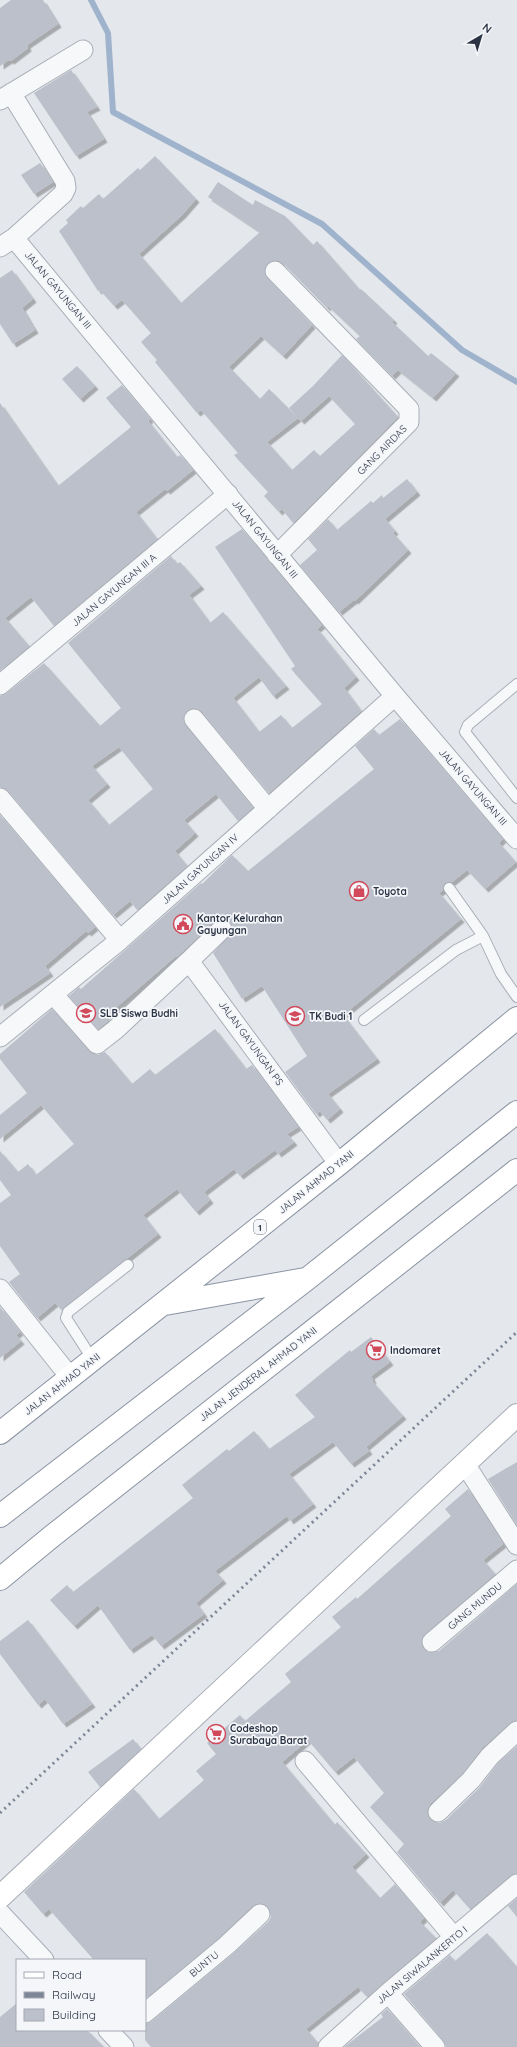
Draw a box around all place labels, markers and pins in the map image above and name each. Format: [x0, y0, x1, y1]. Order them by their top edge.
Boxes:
shop icon: Toyota [348, 880, 370, 902]
place label: Toyota [373, 885, 407, 898]
place label: Kantor Kelurahan Gayungan [197, 912, 283, 937]
public building icon: Kantor Kelurahan Gayungan [172, 913, 194, 935]
school or university icon: SLB Siswa Budhi [75, 1002, 97, 1024]
school or university icon: TK Budi 1 [284, 1005, 306, 1027]
place label: SLB Siswa Budhi [100, 1007, 178, 1020]
place label: TK Budi 1 [309, 1010, 352, 1023]
supermarket icon: Indomaret [365, 1339, 387, 1361]
place label: Indomaret [390, 1344, 441, 1357]
place label: Codeshop Surabaya Barat [230, 1722, 307, 1747]
supermarket icon: Codeshop Surabaya Barat [205, 1723, 227, 1745]

